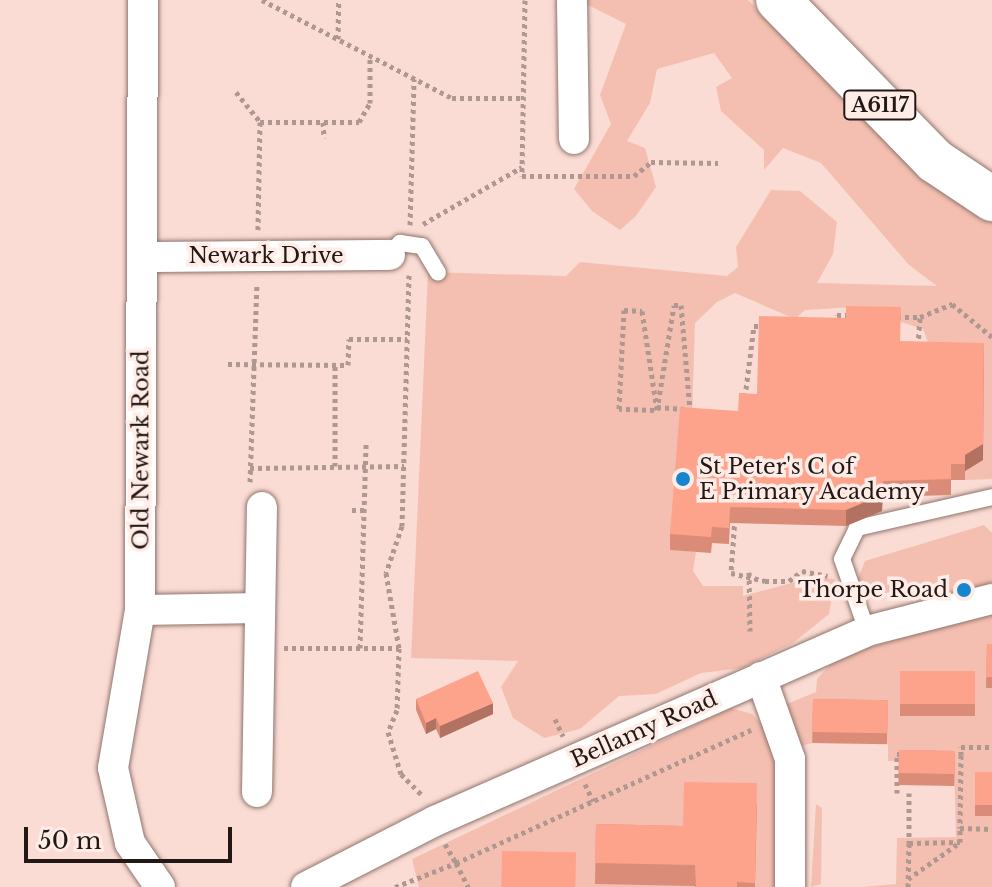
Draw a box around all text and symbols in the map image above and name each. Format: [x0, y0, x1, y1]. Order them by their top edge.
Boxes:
road number: A6117 [842, 89, 918, 121]
street label: Newark Drive [188, 243, 344, 269]
street label: Old Newark Road [128, 350, 154, 550]
place label: St Peter's C of E Primary Academy [699, 453, 926, 504]
marker: St Peter's C of E Primary Academy [674, 470, 692, 488]
place label: Thorpe Road [798, 577, 948, 603]
marker: Thorpe Road [955, 581, 973, 599]
street label: Bellamy Road [566, 685, 722, 773]
scale bar [28, 811, 236, 861]
text: 50 m [38, 826, 101, 855]

